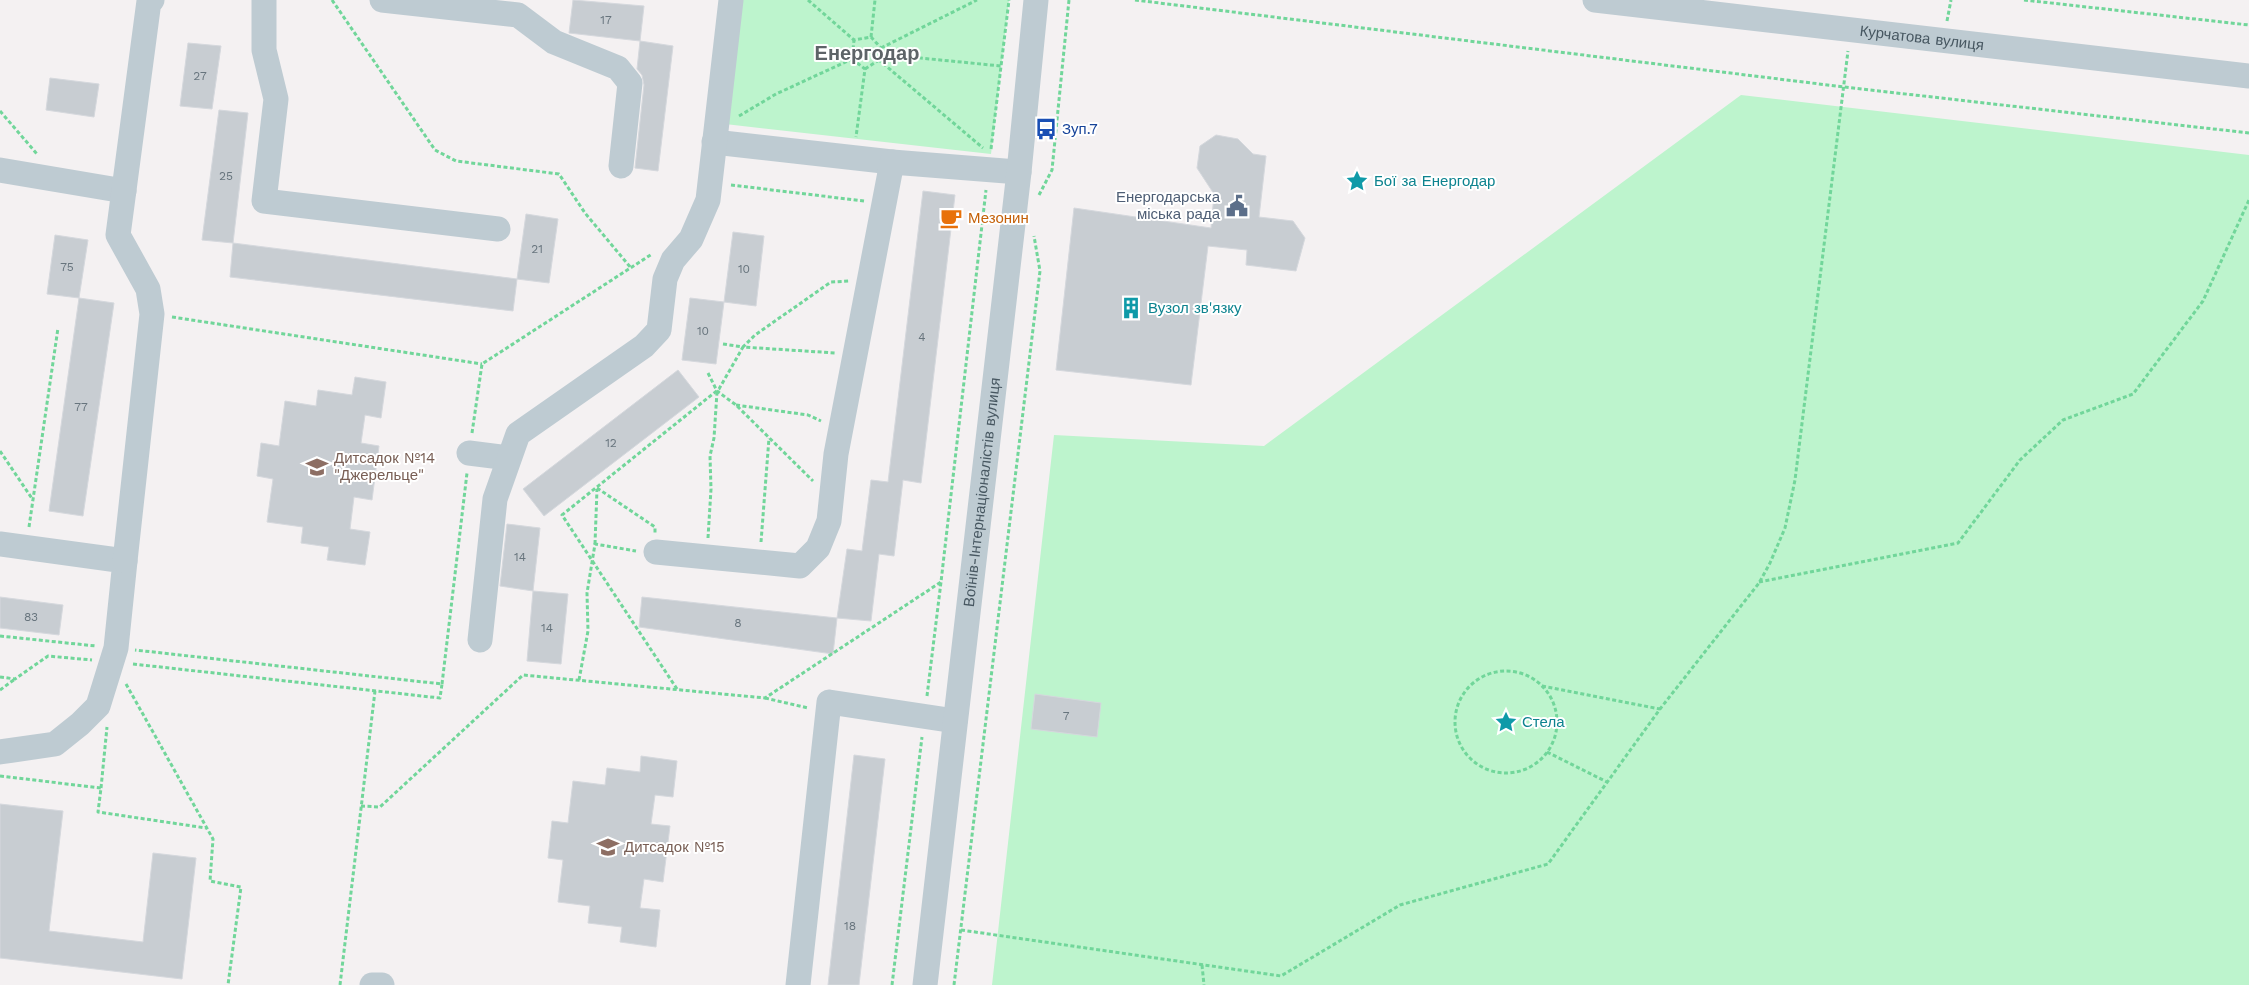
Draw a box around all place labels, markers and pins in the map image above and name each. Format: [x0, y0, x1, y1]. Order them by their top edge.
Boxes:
bus stop icon: Зуп.7 [1033, 116, 1059, 142]
place label: Зуп.7 [1062, 120, 1098, 138]
place icon: Бої за Енергодар [1344, 168, 1370, 194]
place label: Бої за Енергодар [1374, 172, 1495, 190]
place label: Енергодарська міська рада [1116, 188, 1221, 223]
public building icon: Енергодарська міська рада [1224, 193, 1250, 219]
cafe icon: Мезонин [938, 205, 964, 231]
place label: Мезонин [968, 209, 1029, 227]
building icon: Вузол зв'язку [1118, 295, 1144, 321]
place label: Вузол зв'язку [1148, 299, 1242, 317]
place label: Дитсадок №14 "Джерельце" [334, 449, 435, 484]
school or university icon: Дитсадок №14 "Джерельце" [304, 454, 330, 480]
place icon: Стела [1493, 709, 1519, 735]
place label: Стела [1522, 713, 1565, 731]
school or university icon: Дитсадок №15 [595, 834, 621, 860]
place label: Дитсадок №15 [624, 838, 725, 856]

